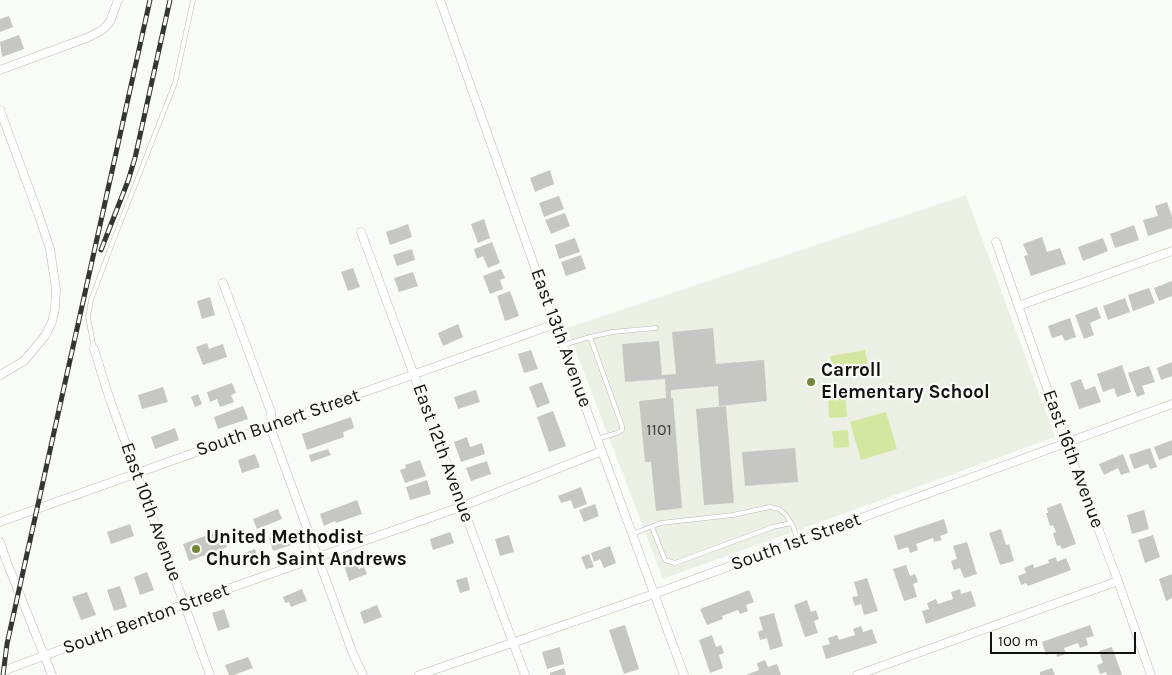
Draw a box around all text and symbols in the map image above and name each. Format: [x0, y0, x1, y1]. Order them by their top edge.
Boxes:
street label: East 13th Avenue [525, 266, 597, 410]
place label: Carroll Elementary School [821, 360, 990, 404]
marker: Carroll Elementary School [805, 376, 817, 388]
street label: East 12th Avenue [407, 381, 479, 525]
street label: South Bunert Street [193, 384, 363, 462]
street label: East 16th Avenue [1037, 387, 1109, 531]
house number: 1101 [646, 420, 672, 440]
street label: East 10th Avenue [115, 440, 187, 584]
street label: South 1st Street [728, 508, 864, 576]
place label: United Methodist Church Saint Andrews [206, 527, 407, 571]
marker: United Methodist Church Saint Andrews [190, 543, 202, 555]
street label: South Benton Street [60, 578, 232, 660]
scale bar [992, 622, 1138, 654]
text: 100 m [998, 632, 1038, 650]

